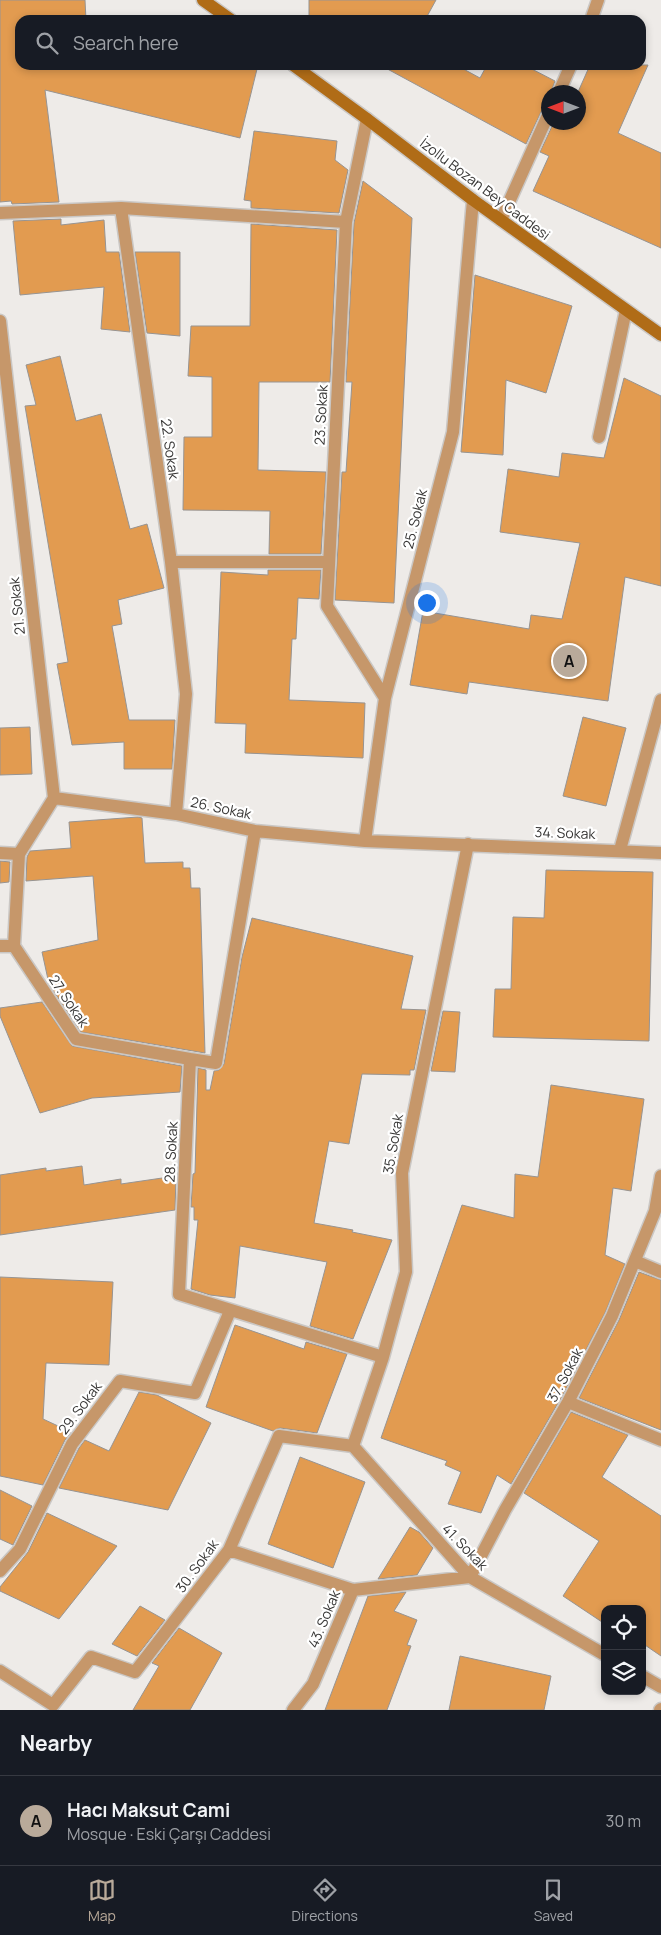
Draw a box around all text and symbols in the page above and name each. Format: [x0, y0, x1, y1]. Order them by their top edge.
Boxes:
search box [15, 15, 646, 70]
icon: search [33, 29, 61, 57]
text: Search here [73, 30, 179, 56]
north arrow [541, 85, 586, 130]
street label: İzollu Bozan Bey Caddesi [416, 133, 554, 244]
street label: 23. Sokak [309, 383, 332, 446]
street label: 22. Sokak [157, 417, 184, 481]
street label: 25. Sokak [398, 486, 431, 551]
street label: 21. Sokak [4, 575, 29, 636]
your location [414, 590, 440, 616]
pin: A [553, 642, 585, 680]
street label: 26. Sokak [189, 792, 254, 823]
street label: 34. Sokak [534, 822, 597, 843]
street label: 27. Sokak [45, 971, 94, 1031]
street label: 35. Sokak [378, 1111, 407, 1175]
street label: 28. Sokak [159, 1120, 182, 1183]
street label: 37. Sokak [542, 1343, 587, 1405]
street label: 29. Sokak [54, 1377, 106, 1438]
street label: 41. Sokak [438, 1519, 493, 1575]
street label: 30. Sokak [171, 1535, 223, 1596]
street label: 43. Sokak [303, 1586, 345, 1651]
map controls [601, 1605, 646, 1695]
button: locate [601, 1605, 646, 1650]
button: layers [601, 1650, 646, 1695]
text: Nearby [20, 1729, 92, 1757]
text: Hacı Maksut Cami [67, 1797, 230, 1823]
text: A [31, 1810, 41, 1832]
text: 30 m [606, 1810, 641, 1832]
text: Mosque · Eski Çarşı Caddesi [67, 1823, 271, 1845]
tab: Map [88, 1876, 116, 1925]
tab: Directions [292, 1876, 358, 1925]
tab: Saved [534, 1876, 573, 1925]

